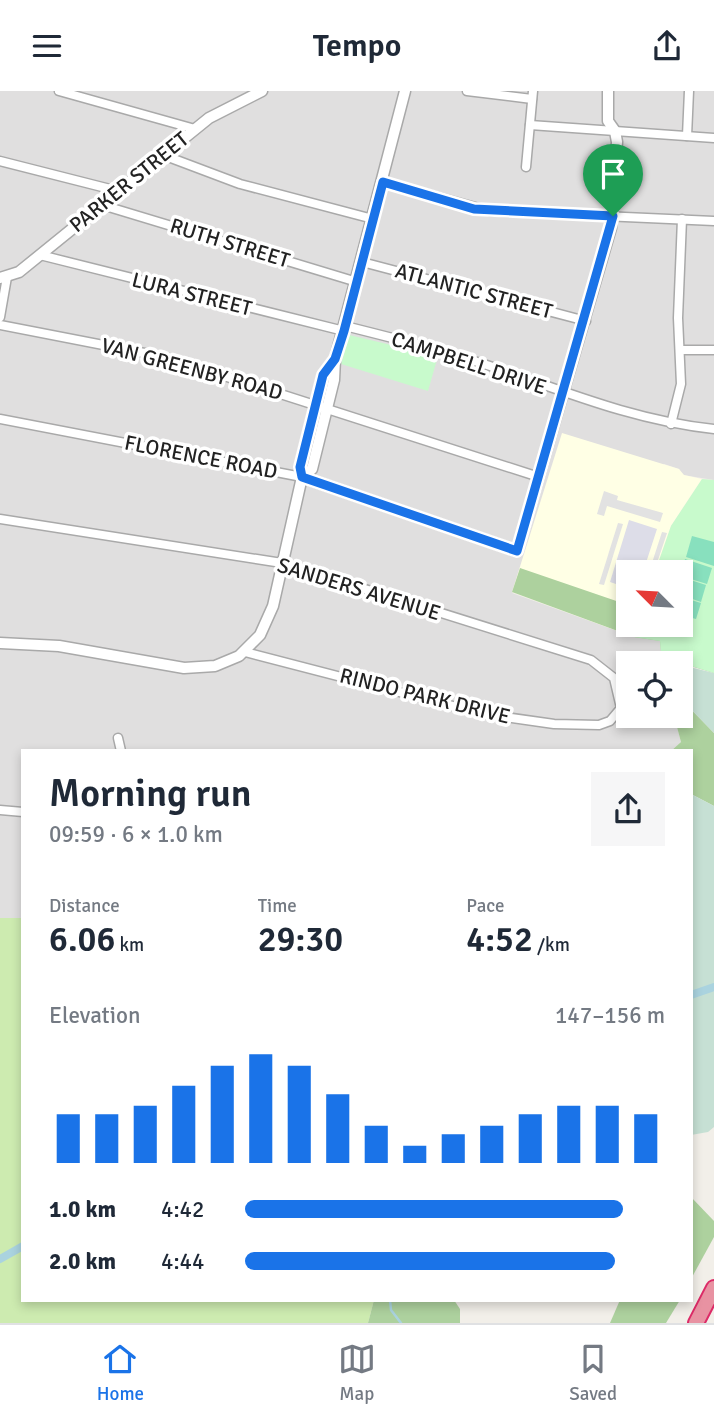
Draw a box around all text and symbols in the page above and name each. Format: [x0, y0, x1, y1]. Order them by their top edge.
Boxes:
text: Tempo [313, 26, 401, 65]
icon: menu [28, 27, 66, 65]
icon: share [648, 27, 686, 65]
street label: PARKER STREET [64, 126, 194, 238]
pin [583, 144, 643, 216]
icon: arrive [594, 155, 632, 193]
street label: RUTH STREET [167, 212, 294, 274]
street label: ATLANTIC STREET [393, 258, 556, 325]
street label: LURA STREET [129, 267, 255, 322]
street label: CAMPBELL DRIVE [388, 326, 550, 400]
street label: VAN GREENBY ROAD [99, 332, 285, 406]
street label: FLORENCE ROAD [122, 429, 280, 485]
street label: SANDERS AVENUE [274, 552, 444, 626]
north arrow [616, 560, 693, 637]
map controls [616, 560, 693, 728]
button: locate [616, 651, 693, 728]
street label: RINDO PARK DRIVE [337, 662, 513, 730]
text: Morning run [49, 770, 252, 817]
button: share [591, 772, 665, 846]
text: 09:59 · 6 × 1.0 km [49, 820, 223, 849]
text: Distance [49, 894, 120, 918]
text: Time [258, 894, 297, 918]
text: Pace [466, 894, 505, 918]
text: 6.06 [49, 918, 115, 961]
text: 29:30 [258, 918, 343, 961]
text: 4:52 [466, 918, 533, 961]
text: km [115, 933, 144, 957]
text: /km [533, 933, 570, 957]
text: Elevation [49, 1001, 141, 1030]
text: 147–156 m [555, 1001, 665, 1030]
text: 1.0 km [49, 1195, 116, 1224]
text: 4:42 [161, 1195, 204, 1224]
text: 2.0 km [49, 1247, 116, 1276]
text: 4:44 [161, 1247, 204, 1276]
tab: Home [97, 1340, 144, 1406]
tab: Map [338, 1340, 376, 1406]
tab: Saved [569, 1340, 617, 1406]

